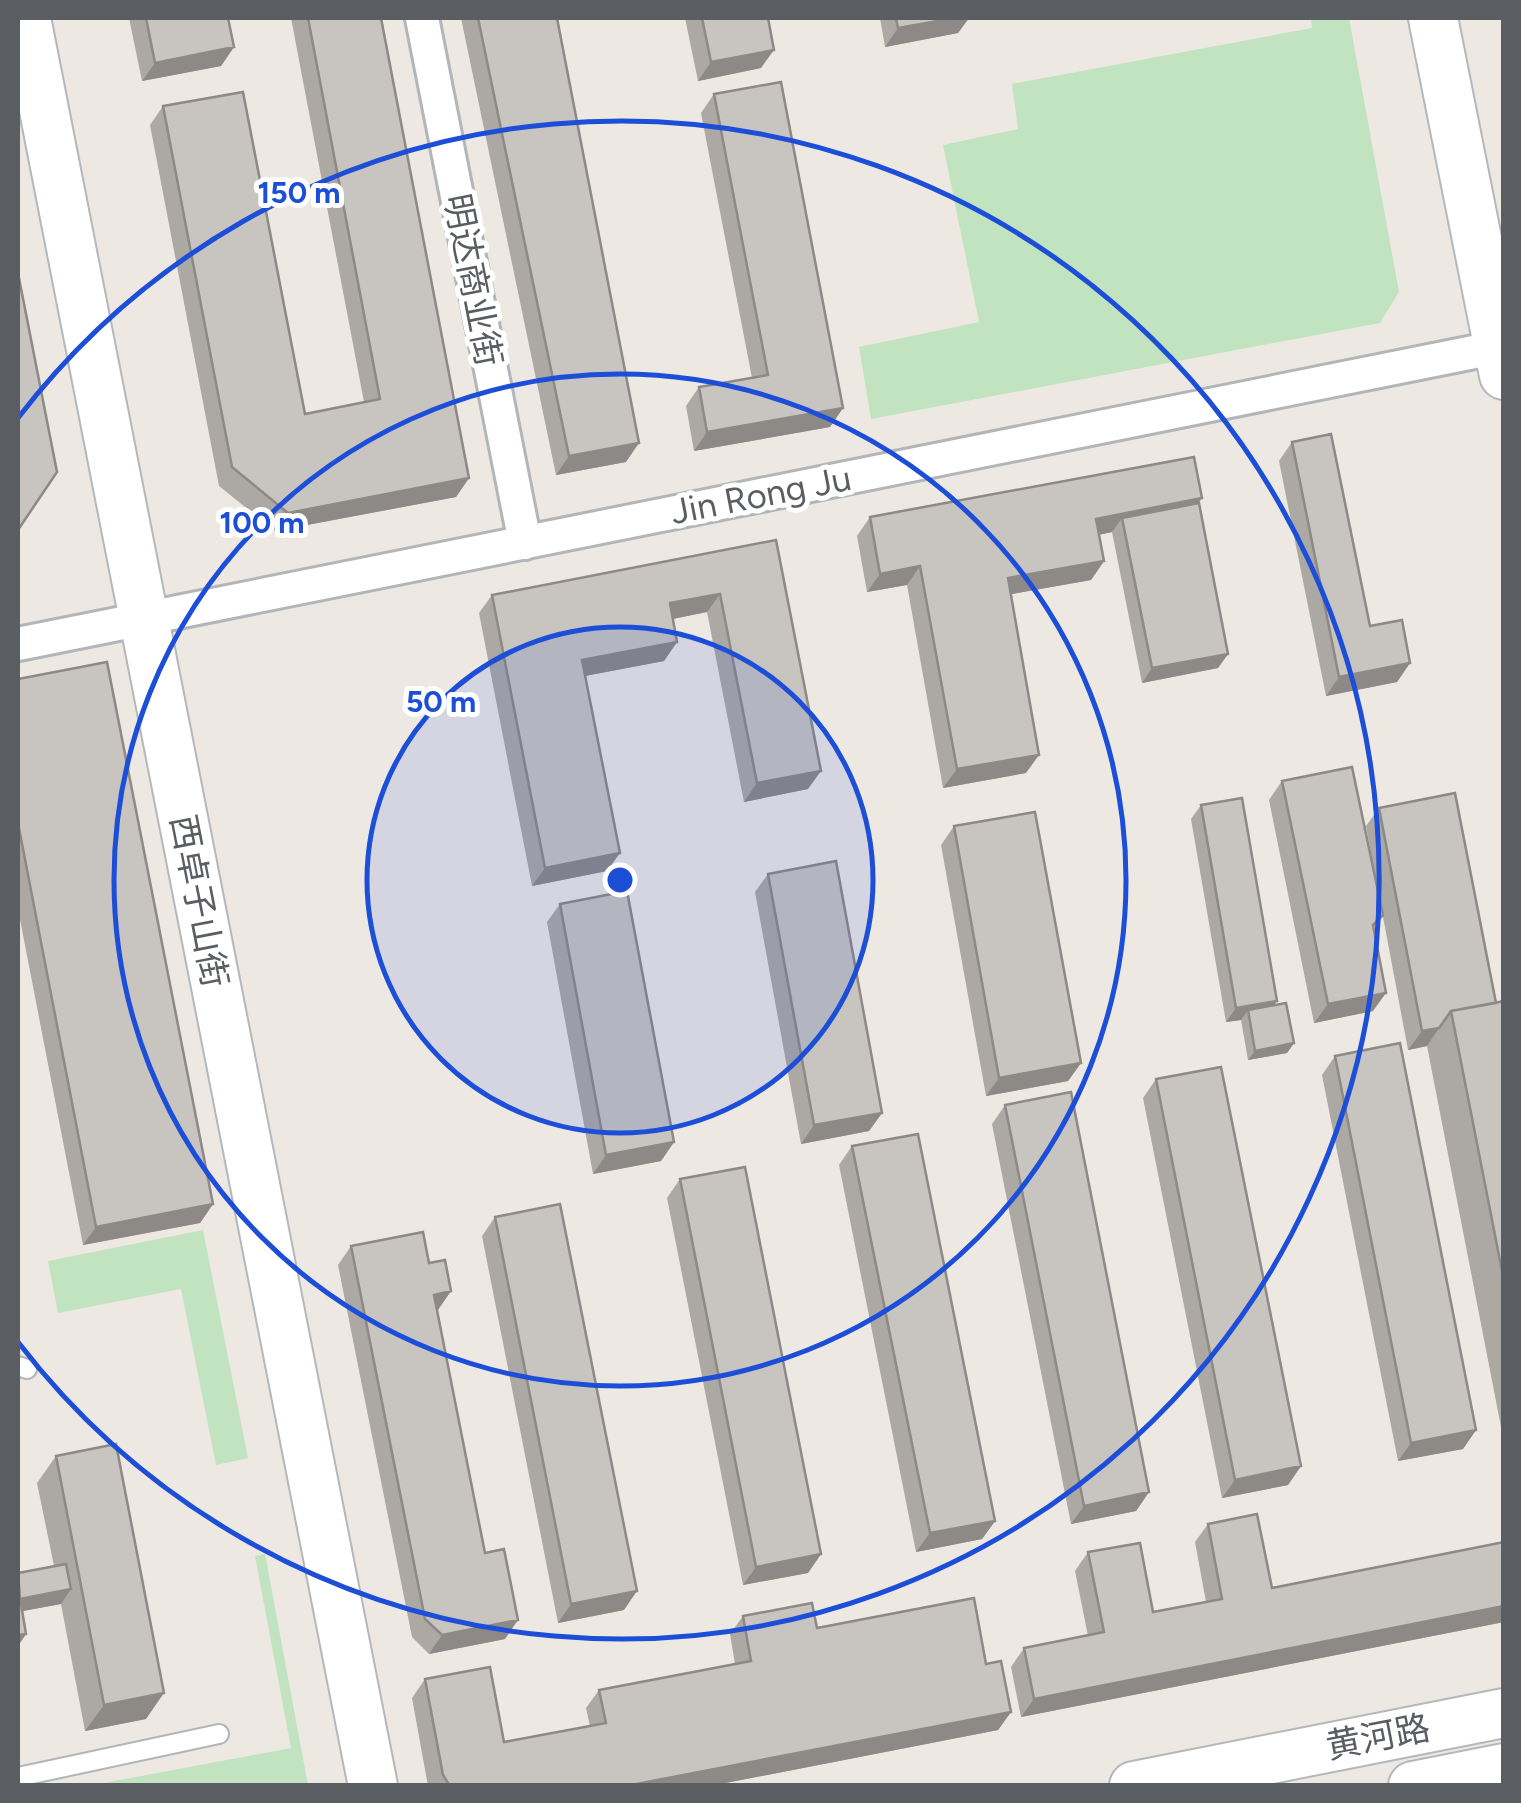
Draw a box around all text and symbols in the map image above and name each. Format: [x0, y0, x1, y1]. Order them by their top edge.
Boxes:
text: 150 m [258, 174, 340, 211]
street label: 明达商业街 [436, 190, 510, 370]
street label: Jin Rong Ju [667, 457, 855, 533]
text: 100 m [220, 504, 304, 541]
text: 50 m [406, 683, 476, 720]
street label: 西卓子山街 [162, 811, 236, 991]
centre of rings [602, 862, 638, 898]
street label: 黄河路 [1322, 1706, 1434, 1768]

